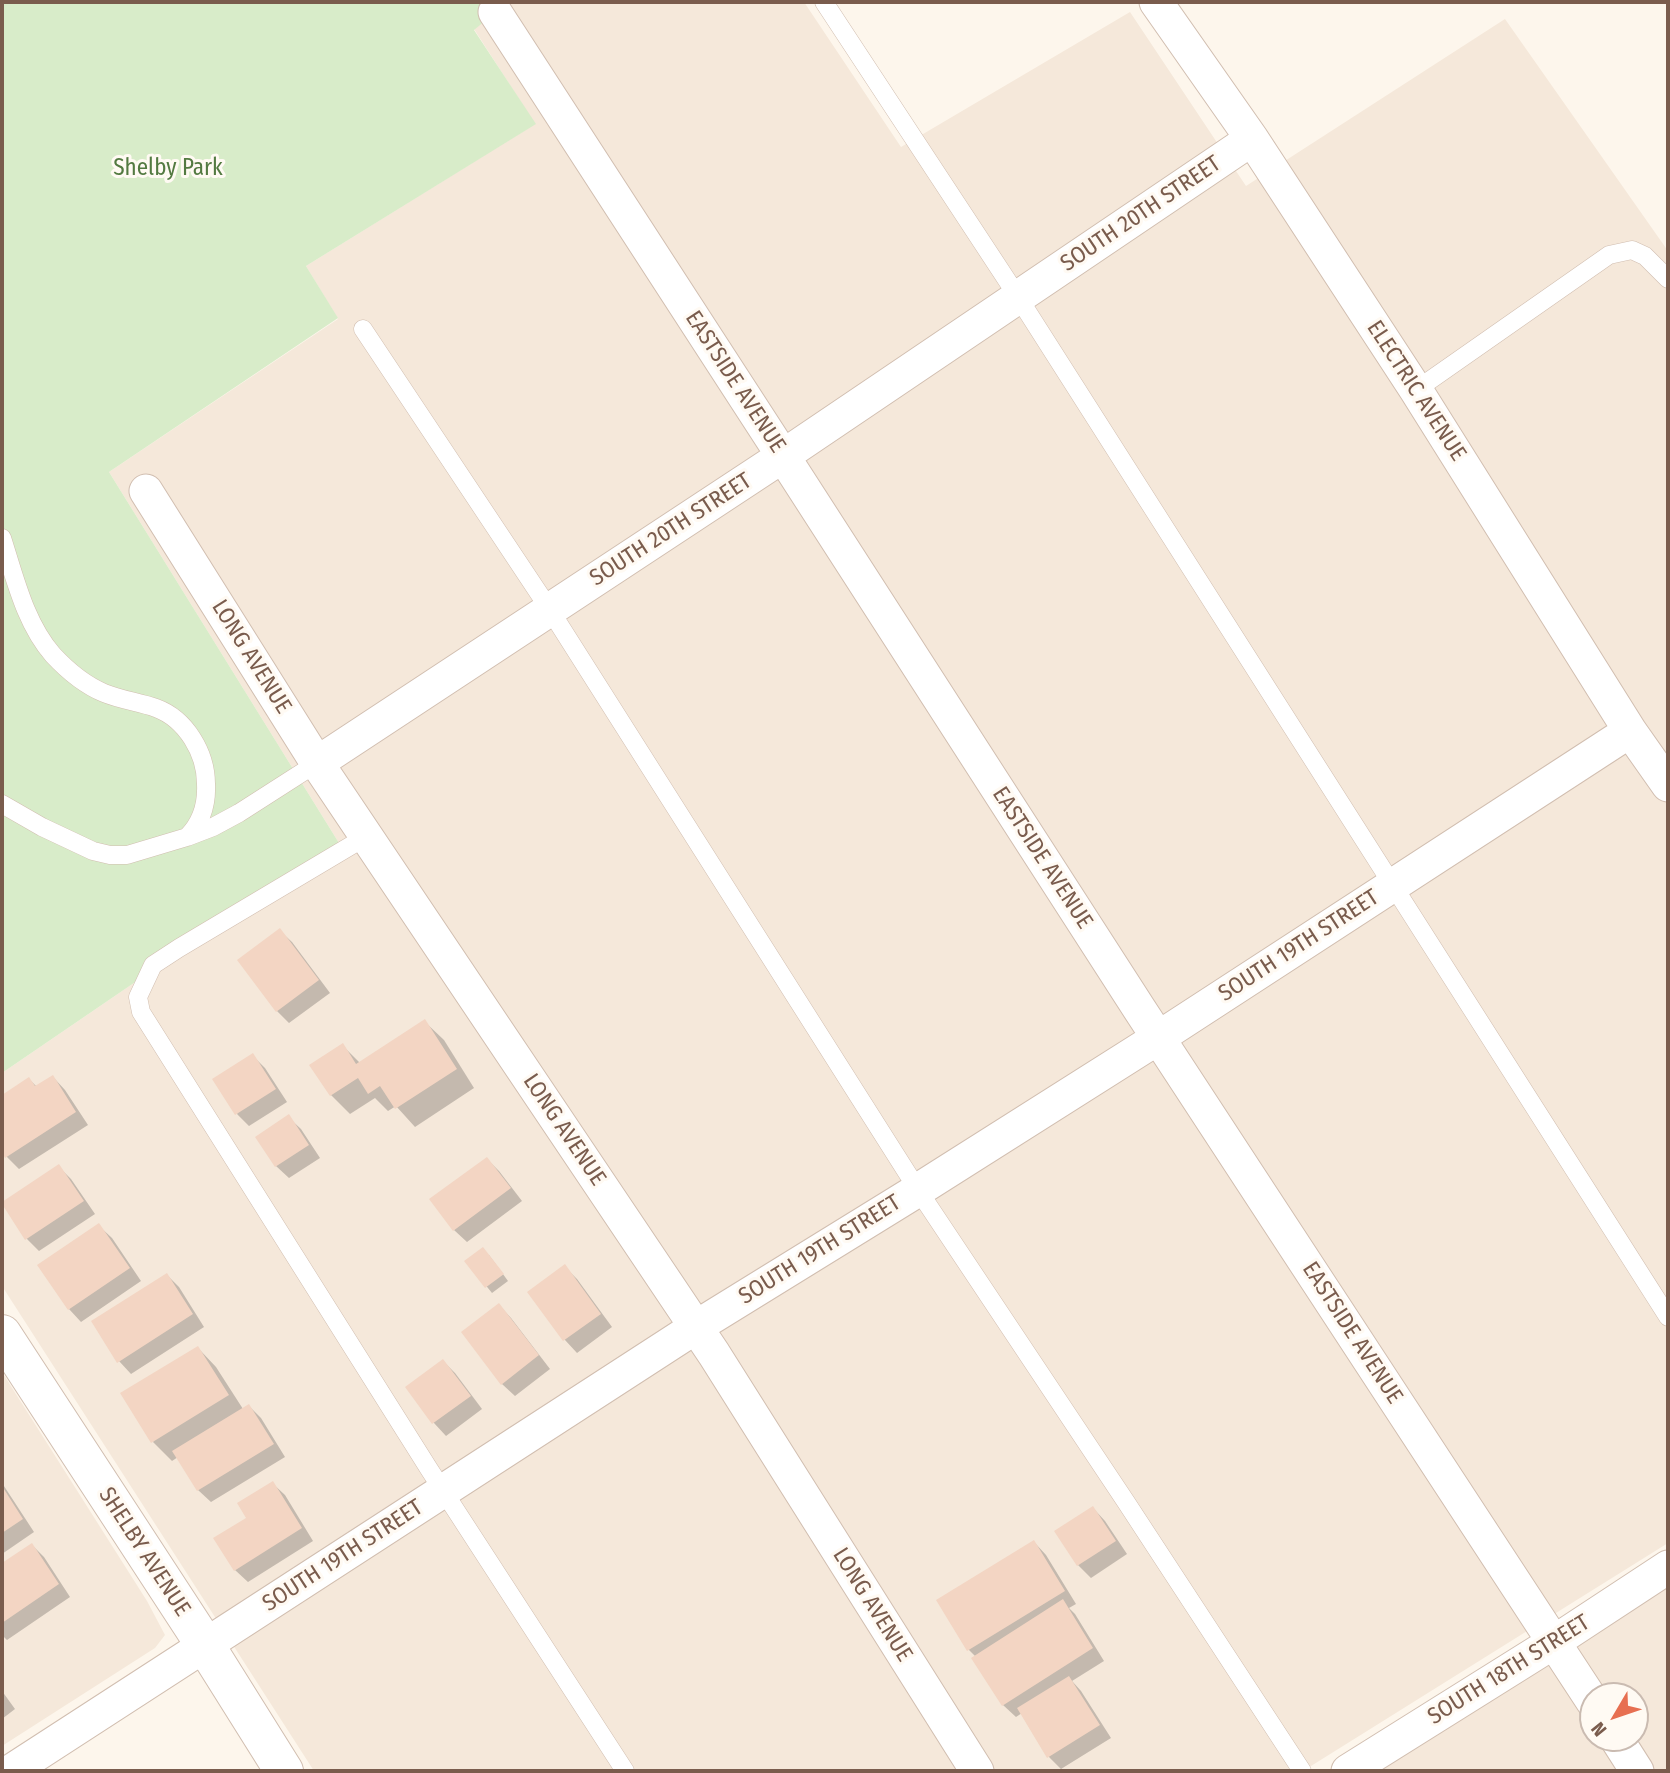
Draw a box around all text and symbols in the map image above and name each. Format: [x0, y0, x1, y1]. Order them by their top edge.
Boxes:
street label: SOUTH 20TH STREET [1056, 150, 1226, 278]
park label: Shelby Park [113, 155, 223, 183]
street label: EASTSIDE AVENUE [679, 306, 791, 458]
street label: ELECTRIC AVENUE [1360, 316, 1472, 466]
street label: SOUTH 20TH STREET [585, 467, 757, 593]
street label: LONG AVENUE [205, 595, 297, 719]
street label: EASTSIDE AVENUE [986, 782, 1098, 934]
street label: SOUTH 19TH STREET [1214, 884, 1384, 1008]
street label: LONG AVENUE [517, 1069, 611, 1191]
street label: SOUTH 19TH STREET [734, 1189, 906, 1311]
street label: EASTSIDE AVENUE [1296, 1257, 1408, 1409]
street label: SHELBY AVENUE [92, 1483, 196, 1621]
street label: SOUTH 19TH STREET [258, 1494, 428, 1618]
street label: LONG AVENUE [826, 1543, 918, 1667]
street label: SOUTH 18TH STREET [1423, 1609, 1595, 1731]
north arrow [1579, 1682, 1649, 1752]
text: N [1586, 1718, 1611, 1741]

